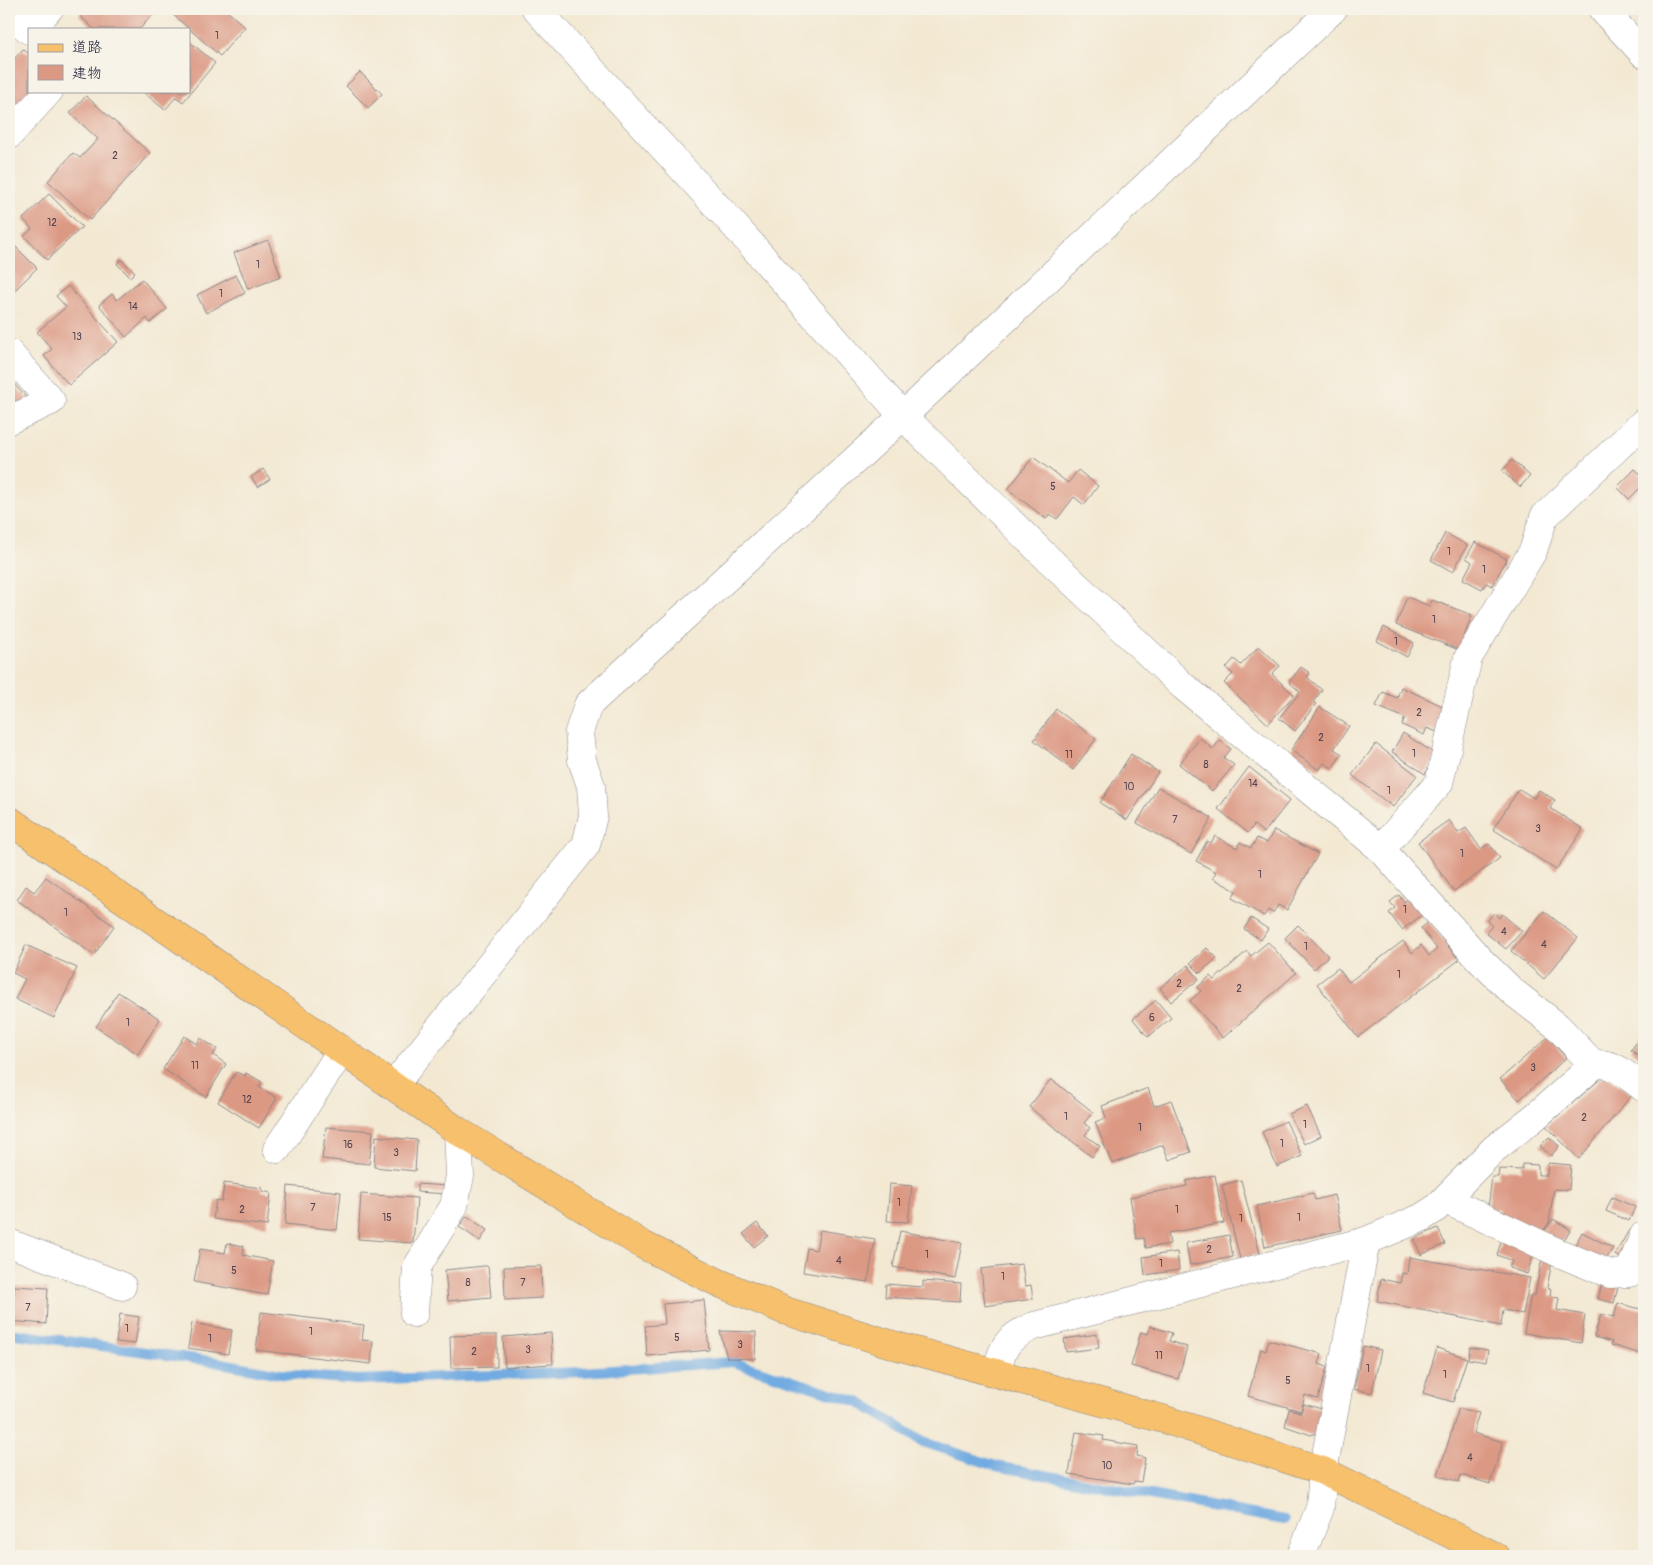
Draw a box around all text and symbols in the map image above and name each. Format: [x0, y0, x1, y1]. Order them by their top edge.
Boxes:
legend [28, 28, 190, 92]
house number: 1 [215, 30, 219, 42]
text: 道路 [72, 38, 102, 57]
text: 建物 [72, 64, 102, 83]
house number: 2 [112, 150, 118, 162]
house number: 12 [47, 217, 57, 229]
house number: 1 [256, 259, 260, 271]
house number: 1 [219, 288, 223, 300]
house number: 14 [128, 301, 138, 313]
house number: 13 [72, 331, 82, 343]
house number: 5 [1050, 481, 1056, 493]
house number: 1 [1447, 546, 1451, 558]
house number: 1 [1482, 564, 1486, 576]
house number: 1 [1432, 614, 1436, 626]
house number: 1 [1394, 636, 1398, 648]
house number: 2 [1416, 707, 1422, 719]
house number: 2 [1318, 732, 1324, 744]
house number: 1 [1412, 748, 1416, 760]
house number: 11 [1065, 749, 1073, 761]
house number: 8 [1203, 759, 1209, 771]
house number: 14 [1248, 778, 1258, 790]
house number: 10 [1124, 781, 1135, 793]
house number: 1 [1387, 785, 1391, 797]
house number: 7 [1172, 814, 1178, 826]
house number: 3 [1535, 823, 1541, 835]
house number: 1 [1460, 848, 1464, 860]
house number: 1 [1258, 869, 1262, 881]
house number: 1 [1403, 904, 1407, 916]
house number: 1 [64, 907, 68, 919]
house number: 4 [1501, 926, 1507, 938]
house number: 4 [1541, 939, 1547, 951]
house number: 1 [1304, 941, 1308, 953]
house number: 1 [1397, 969, 1401, 981]
house number: 2 [1176, 978, 1182, 990]
house number: 2 [1236, 983, 1242, 995]
house number: 6 [1149, 1012, 1155, 1024]
house number: 1 [126, 1017, 130, 1029]
house number: 11 [191, 1060, 199, 1072]
house number: 3 [1530, 1062, 1536, 1074]
house number: 12 [242, 1094, 252, 1106]
house number: 1 [1064, 1111, 1068, 1123]
house number: 2 [1581, 1112, 1587, 1124]
house number: 1 [1303, 1119, 1307, 1131]
house number: 1 [1138, 1122, 1142, 1134]
house number: 1 [1280, 1138, 1284, 1150]
house number: 16 [343, 1139, 353, 1151]
house number: 3 [393, 1147, 399, 1159]
house number: 1 [897, 1197, 901, 1209]
house number: 7 [310, 1202, 316, 1214]
house number: 2 [239, 1204, 245, 1216]
house number: 1 [1175, 1204, 1179, 1216]
house number: 15 [382, 1212, 392, 1224]
house number: 1 [1297, 1212, 1301, 1224]
house number: 1 [1239, 1213, 1243, 1225]
house number: 2 [1206, 1244, 1212, 1256]
house number: 1 [925, 1249, 929, 1261]
house number: 4 [836, 1255, 842, 1267]
house number: 1 [1159, 1258, 1163, 1270]
house number: 5 [231, 1265, 237, 1277]
house number: 1 [1001, 1271, 1005, 1283]
house number: 8 [465, 1277, 471, 1289]
house number: 7 [520, 1277, 526, 1289]
house number: 7 [25, 1302, 31, 1314]
house number: 1 [125, 1323, 129, 1335]
house number: 1 [309, 1326, 313, 1338]
house number: 5 [674, 1332, 680, 1344]
house number: 1 [208, 1333, 212, 1345]
house number: 3 [737, 1339, 743, 1351]
house number: 3 [525, 1344, 531, 1356]
house number: 2 [471, 1346, 477, 1358]
house number: 11 [1155, 1350, 1163, 1362]
house number: 1 [1366, 1363, 1370, 1375]
house number: 1 [1443, 1369, 1447, 1381]
house number: 5 [1285, 1375, 1291, 1387]
house number: 4 [1467, 1452, 1473, 1464]
house number: 10 [1102, 1460, 1113, 1472]

